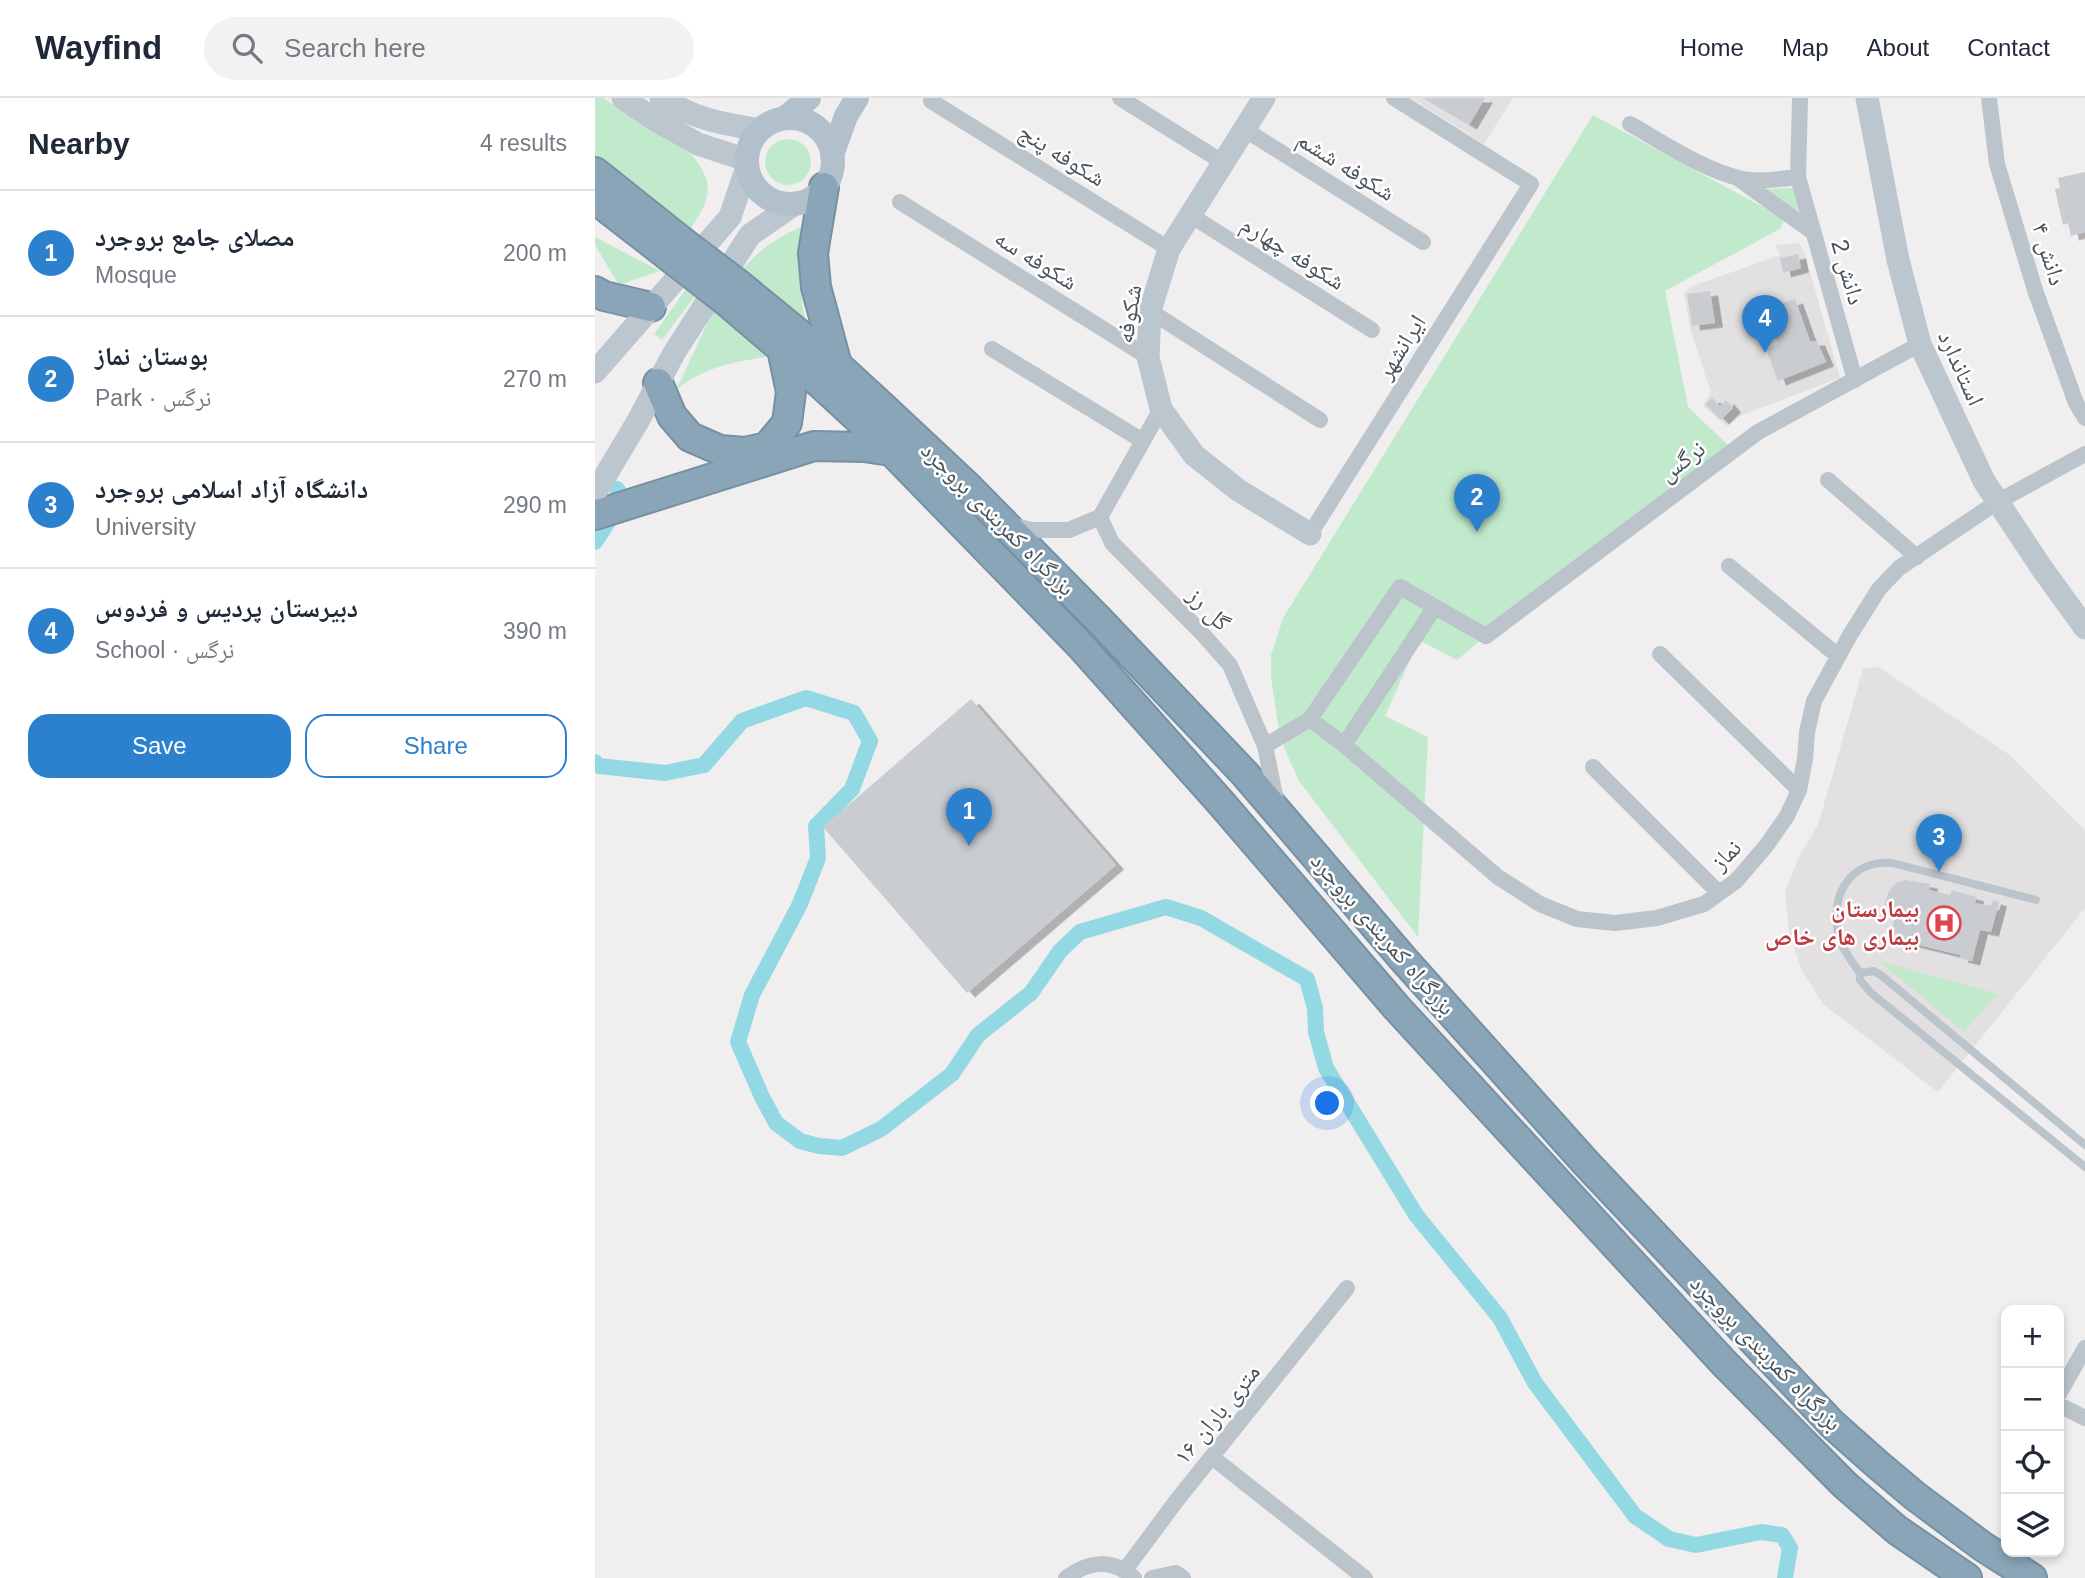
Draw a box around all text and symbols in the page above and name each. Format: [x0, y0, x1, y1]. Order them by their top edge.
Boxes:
search box [204, 17, 694, 80]
text: Wayfind [35, 29, 162, 66]
icon: search [228, 29, 266, 67]
text: Search here [284, 33, 426, 63]
text: Home [1680, 34, 1744, 61]
text: Map [1782, 34, 1829, 61]
text: About [1867, 34, 1929, 61]
text: Contact [1967, 34, 2050, 61]
street label: شکوفه پنج [1013, 117, 1110, 193]
street label: شکوفه ششم [1291, 125, 1400, 209]
text: Nearby [28, 127, 130, 160]
text: 4 results [480, 130, 567, 156]
street label: شکوفه چهارم [1235, 210, 1350, 298]
street label: دانش ۴ [2026, 219, 2072, 289]
text: مصلای جامع بروجرد [95, 222, 295, 252]
street label: شکوفه سه [990, 224, 1083, 295]
street label: دانش 2 [1825, 236, 1871, 308]
text: 1 [45, 240, 57, 266]
text: 200 m [503, 240, 567, 266]
text: Mosque [95, 262, 177, 288]
street label: شکوفه [1111, 283, 1146, 345]
pin: 4 [1742, 295, 1788, 353]
street label: ایرانشهر [1370, 310, 1431, 385]
street label: استاندارد [1933, 326, 1990, 409]
text: بوستان نماز [95, 341, 208, 371]
text: 2 [45, 366, 57, 392]
text: 270 m [503, 366, 567, 392]
text: Park · نرگس [95, 385, 211, 411]
street label: نرگس [1653, 435, 1711, 487]
street label: بزرگراه کمربندی بروجرد [915, 436, 1081, 602]
text: دانشگاه آزاد اسلامی بروجرد [95, 474, 368, 504]
pin: 2 [1454, 474, 1500, 532]
text: 3 [45, 492, 57, 518]
text: 290 m [503, 492, 567, 518]
text: University [95, 514, 196, 540]
street label: گل رز [1181, 581, 1236, 636]
text: دبیرستان پردیس و فردوس [95, 593, 358, 623]
text: 4 [45, 618, 57, 644]
text: 390 m [503, 618, 567, 644]
text: School · نرگس [95, 637, 234, 663]
button: Save [28, 714, 291, 778]
button: Share [305, 714, 567, 778]
pin: 1 [946, 788, 992, 846]
pin: 3 [1916, 814, 1962, 872]
street label: نماز [1704, 834, 1746, 876]
street label: بزرگراه کمربندی بروجرد [1305, 847, 1461, 1021]
place label: بیمارستان بیماری های خاص [1765, 895, 1919, 951]
hospital icon: بیمارستان بیماری های خاص [1925, 904, 1963, 942]
your location [1310, 1086, 1344, 1120]
street label: بزرگراه کمربندی بروجرد [1684, 1269, 1848, 1437]
map controls [2001, 1305, 2064, 1557]
button: + [2001, 1305, 2064, 1368]
street label: ۱۶ متری باران [1168, 1358, 1266, 1470]
button: − [2001, 1368, 2064, 1431]
button: locate [2001, 1431, 2064, 1494]
button: layers [2001, 1494, 2064, 1557]

